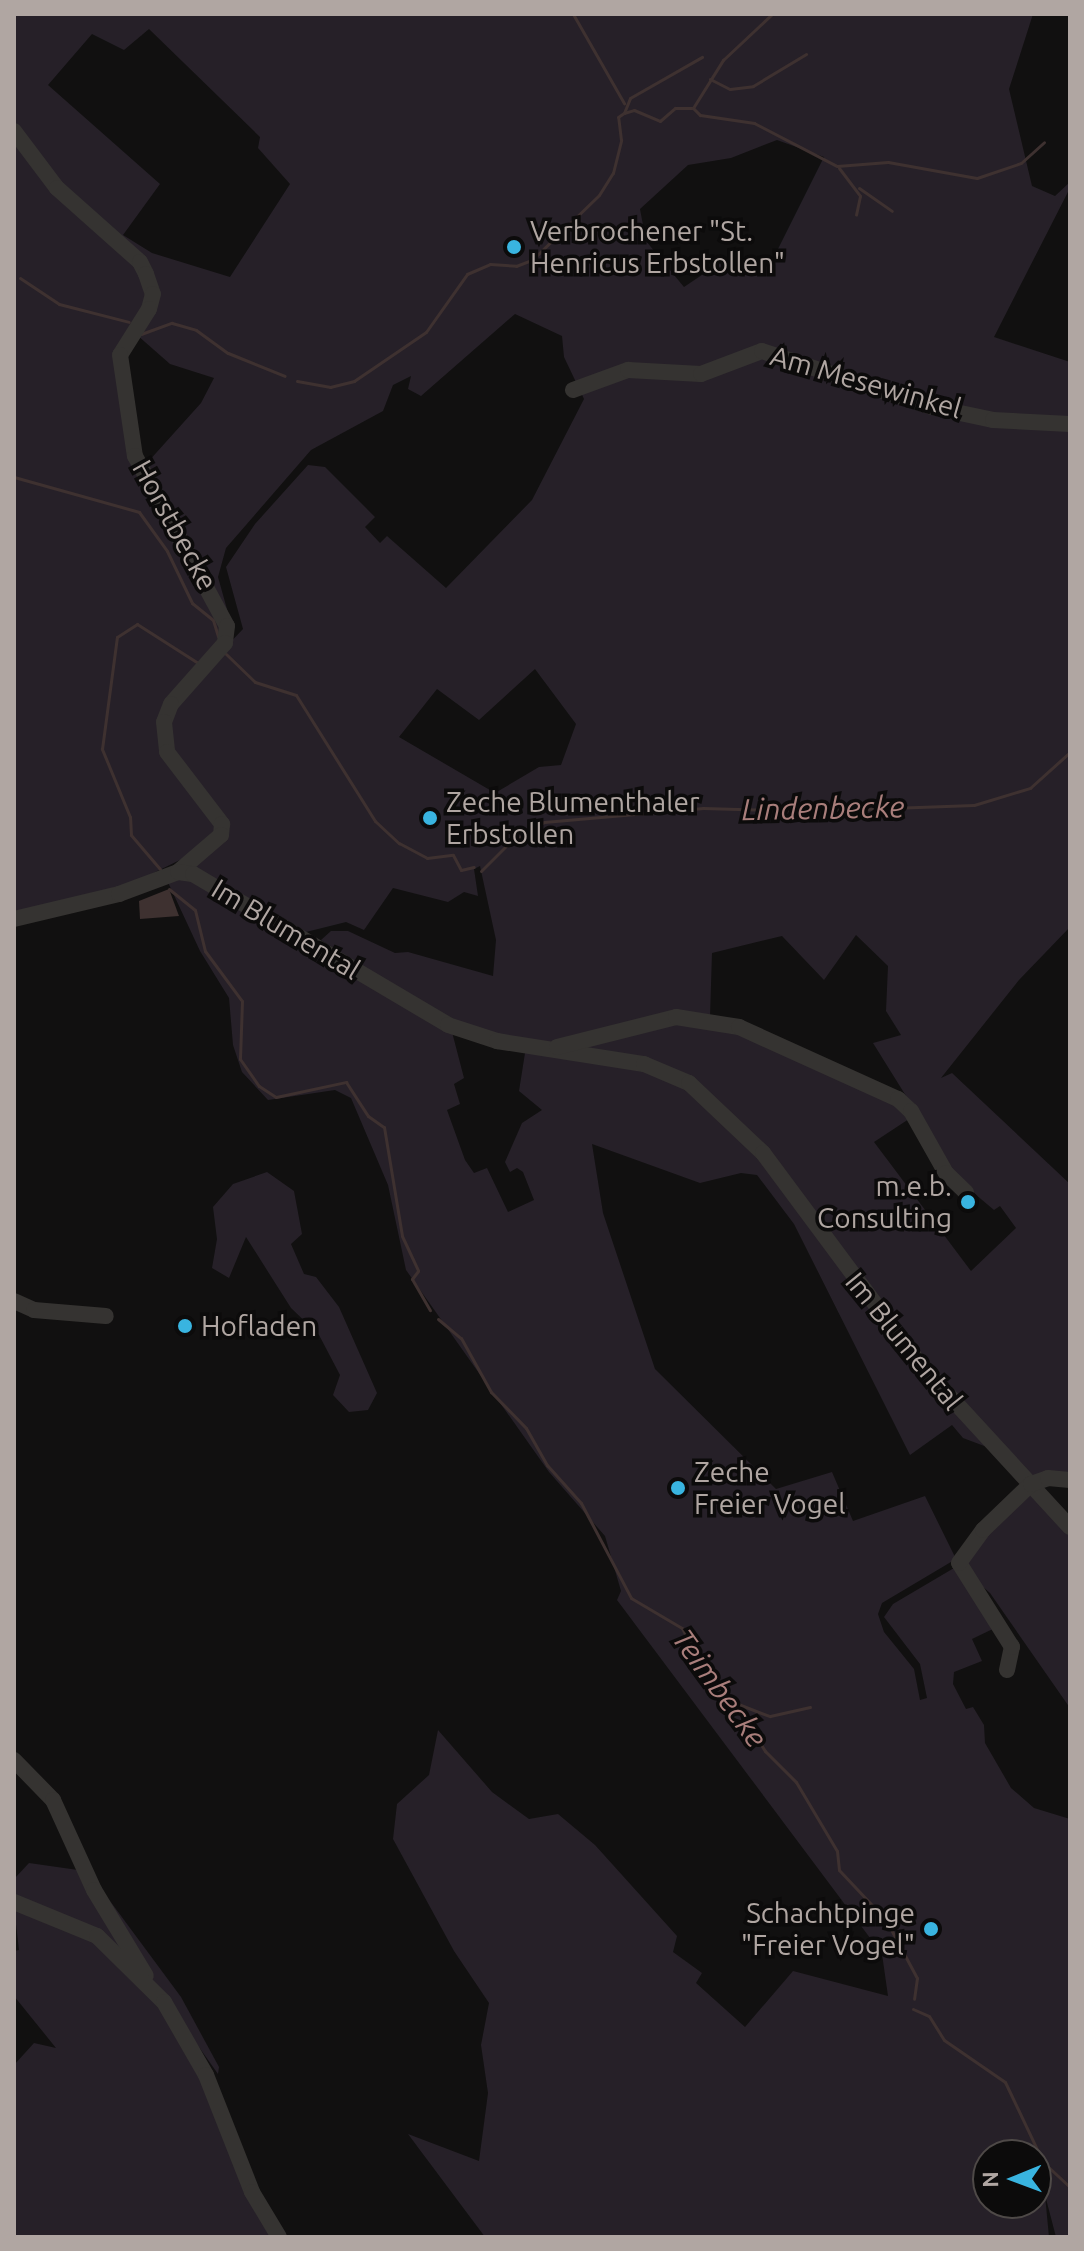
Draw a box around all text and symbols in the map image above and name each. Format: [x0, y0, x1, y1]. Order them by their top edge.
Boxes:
place label: Verbrochener "St. Henricus Erbstollen" [530, 214, 785, 280]
marker: Verbrochener "St. Henricus Erbstollen" [505, 238, 523, 256]
street label: Am Mesewinkel [767, 339, 965, 425]
street label: Horstbecke [125, 454, 225, 596]
place label: Zeche Blumenthaler Erbstollen [446, 785, 700, 851]
water label: Lindenbecke [741, 789, 905, 827]
marker: Zeche Blumenthaler Erbstollen [421, 809, 439, 827]
street label: Im Blumental [206, 872, 366, 986]
place label: m.e.b. Consulting [817, 1169, 952, 1235]
marker: m.e.b. Consulting [959, 1193, 977, 1211]
street label: Im Blumental [838, 1265, 970, 1417]
place label: Hofladen [201, 1309, 317, 1343]
marker: Hofladen [176, 1317, 194, 1335]
place label: Zeche Freier Vogel [694, 1455, 846, 1521]
marker: Zeche Freier Vogel [669, 1479, 687, 1497]
water label: Teimbecke [665, 1622, 775, 1754]
place label: Schachtpinge "Freier Vogel" [741, 1896, 915, 1962]
marker: Schachtpinge "Freier Vogel" [922, 1920, 940, 1938]
north arrow [972, 2139, 1052, 2219]
text: N [977, 2171, 1002, 2188]

